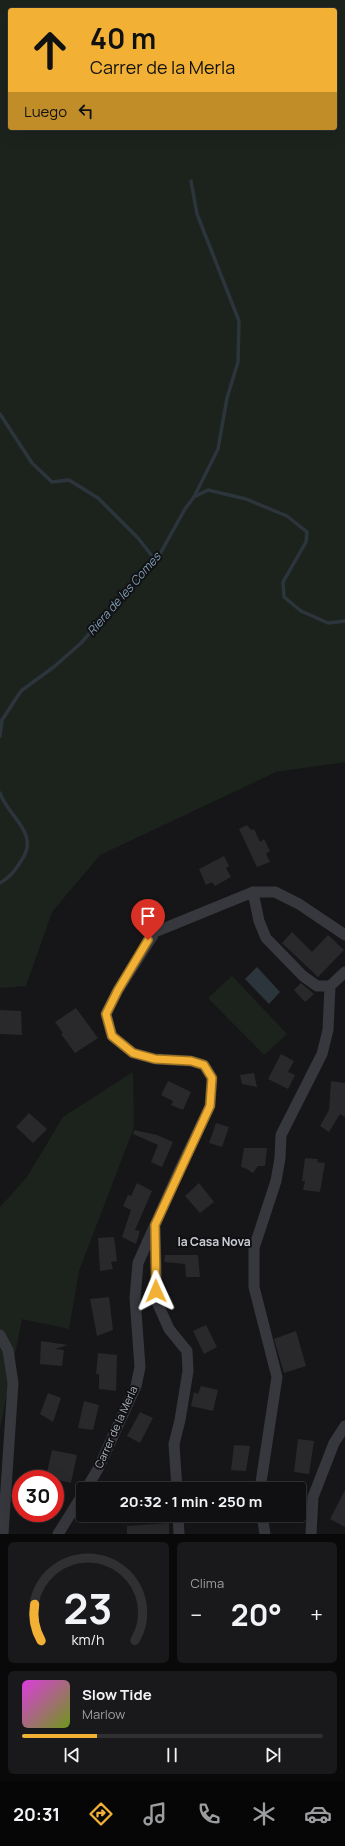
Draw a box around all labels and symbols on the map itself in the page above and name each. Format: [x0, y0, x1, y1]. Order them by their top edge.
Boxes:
water label: Riera de les Comes [83, 547, 165, 639]
pin [131, 899, 165, 940]
district label: la Casa Nova [177, 1233, 251, 1250]
position arrow [135, 1270, 177, 1312]
street label: Carrer de la Merla [91, 1383, 140, 1470]
speed limit sign: 30 [12, 1470, 64, 1522]

